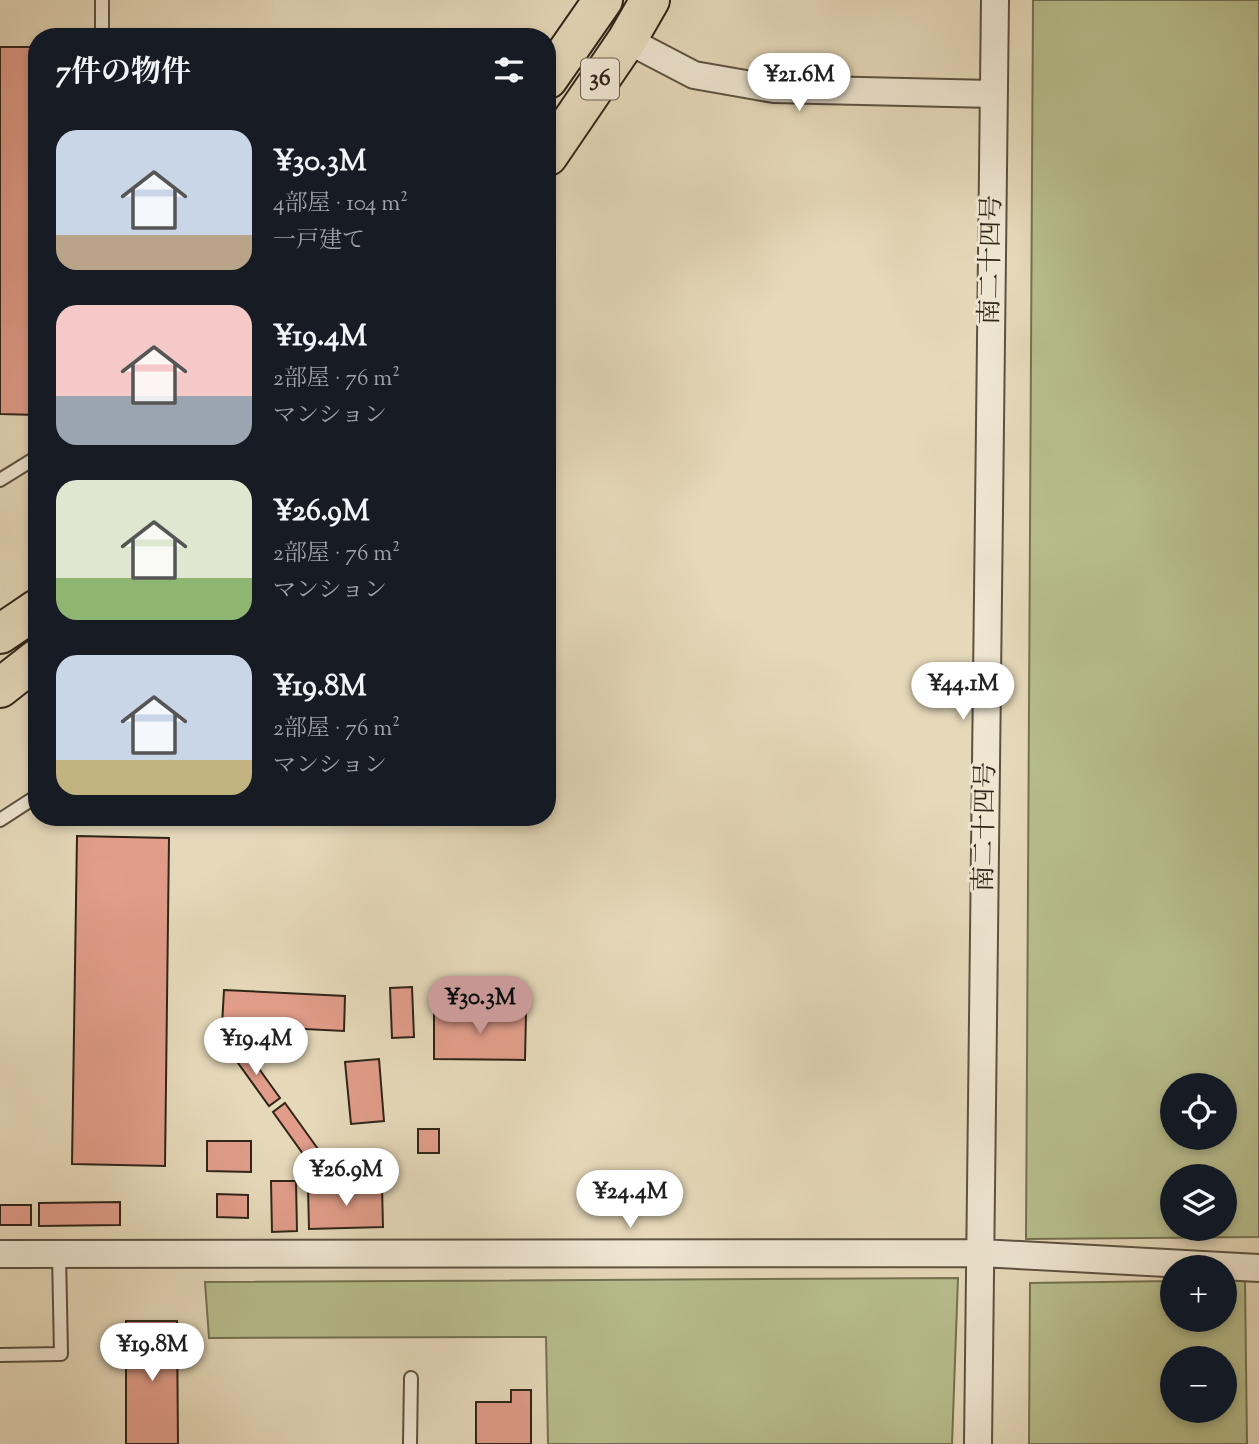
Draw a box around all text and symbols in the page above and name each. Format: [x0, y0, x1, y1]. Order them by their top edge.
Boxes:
icon: filters [490, 51, 528, 89]
text: 7件の物件 [56, 52, 191, 95]
pin: ¥21.6M [742, 54, 856, 113]
road number: 36 [581, 58, 619, 100]
text: ¥21.6M [763, 59, 835, 92]
text: ¥30.3M [273, 141, 366, 184]
icon: home [112, 158, 196, 242]
text: 4部屋 · 104 m² [273, 188, 408, 221]
street label: 南二十四号 [972, 195, 1012, 325]
text: 一戸建て [273, 225, 365, 258]
text: ¥19.4M [273, 316, 367, 359]
icon: home [112, 333, 196, 417]
text: 2部屋 · 76 m² [273, 363, 400, 396]
text: マンション [273, 400, 387, 433]
text: ¥26.9M [273, 491, 370, 534]
icon: home [112, 508, 196, 592]
text: 2部屋 · 76 m² [273, 538, 400, 571]
text: マンション [273, 575, 387, 608]
pin: ¥44.1M [906, 662, 1020, 722]
text: ¥19.8M [273, 666, 367, 709]
text: ¥44.1M [927, 668, 999, 701]
icon: home [112, 683, 196, 767]
text: 2部屋 · 76 m² [273, 713, 400, 746]
text: マンション [273, 750, 387, 783]
street label: 南二十四号 [966, 762, 1006, 892]
pin: ¥30.3M [423, 976, 537, 1036]
text: ¥30.3M [444, 982, 516, 1015]
pin: ¥19.4M [199, 1018, 313, 1077]
text: ¥19.4M [220, 1023, 292, 1056]
map controls [1160, 1073, 1237, 1423]
button: locate [1160, 1073, 1237, 1150]
pin: ¥26.9M [289, 1148, 403, 1208]
text: ¥26.9M [309, 1154, 383, 1187]
button: layers [1160, 1164, 1237, 1241]
pin: ¥24.4M [573, 1170, 687, 1230]
text: ¥24.4M [592, 1176, 668, 1209]
button: + [1160, 1255, 1237, 1332]
pin: ¥19.8M [95, 1324, 209, 1383]
text: ¥19.8M [116, 1329, 188, 1362]
button: − [1160, 1346, 1237, 1423]

